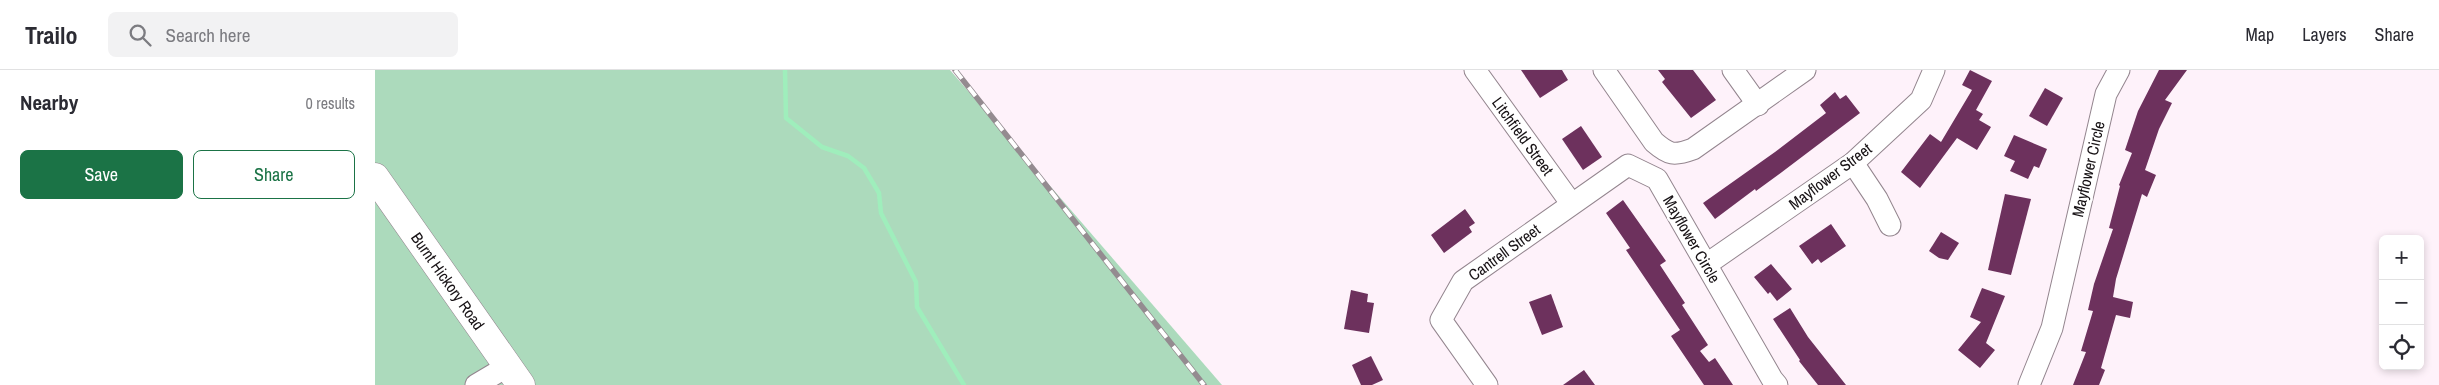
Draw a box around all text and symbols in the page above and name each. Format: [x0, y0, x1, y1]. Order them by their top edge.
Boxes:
search box [108, 12, 458, 57]
text: Trailo [25, 19, 78, 51]
icon: search [126, 21, 154, 49]
text: Search here [166, 22, 250, 48]
text: Map [2246, 22, 2274, 47]
text: Layers [2302, 22, 2347, 47]
text: Share [2375, 22, 2414, 47]
text: Nearby [20, 88, 78, 117]
text: 0 results [305, 92, 355, 114]
street label: Litchfield Street [1487, 92, 1559, 180]
street label: Mayflower Circle [2066, 119, 2110, 219]
street label: Mayflower Street [1784, 137, 1876, 214]
button: Save [20, 150, 183, 199]
button: Share [193, 150, 355, 199]
street label: Mayflower Circle [1658, 191, 1726, 287]
street label: Cantrell Street [1464, 218, 1545, 286]
street label: Burnt Hickory Road [406, 228, 490, 334]
map controls [2379, 235, 2424, 370]
button: + [2379, 235, 2424, 280]
button: − [2379, 280, 2424, 325]
button: locate [2379, 325, 2424, 370]

